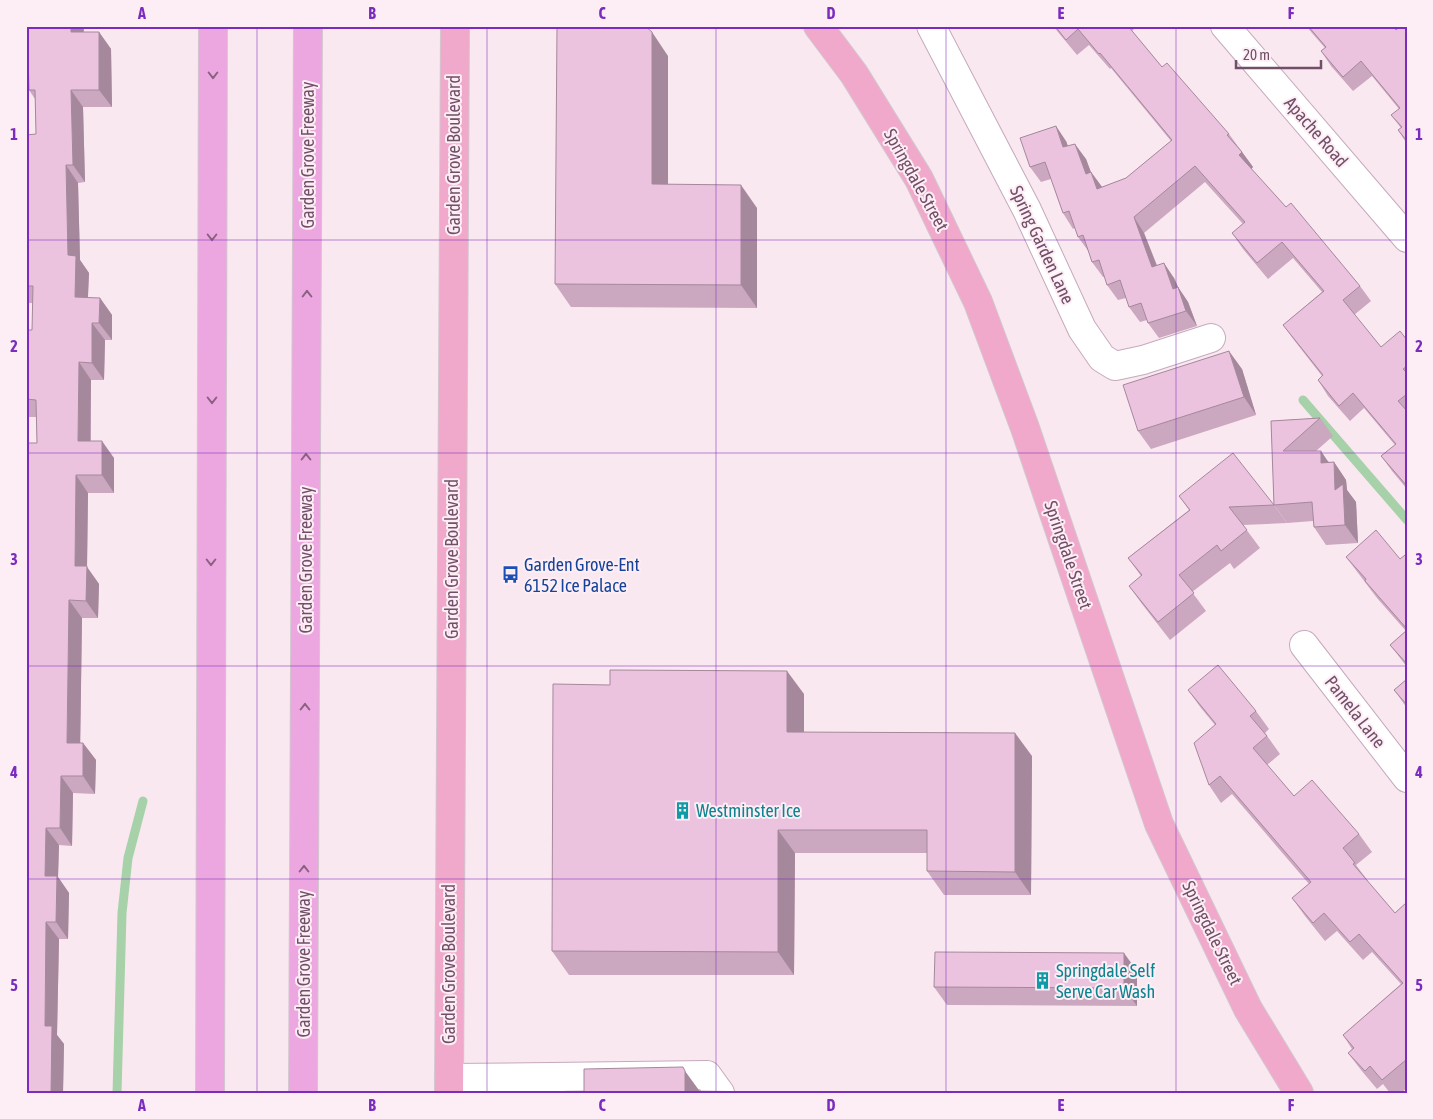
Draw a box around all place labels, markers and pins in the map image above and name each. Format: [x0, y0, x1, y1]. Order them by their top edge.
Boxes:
place label: Garden Grove-Ent 6152 Ice Palace [524, 554, 640, 596]
bus stop icon: Garden Grove-Ent 6152 Ice Palace [500, 565, 520, 585]
place label: Westminster Ice [696, 800, 801, 821]
building icon: Westminster Ice [672, 801, 692, 821]
place label: Springdale Self Serve Car Wash [1056, 960, 1155, 1002]
building icon: Springdale Self Serve Car Wash [1032, 971, 1052, 991]

